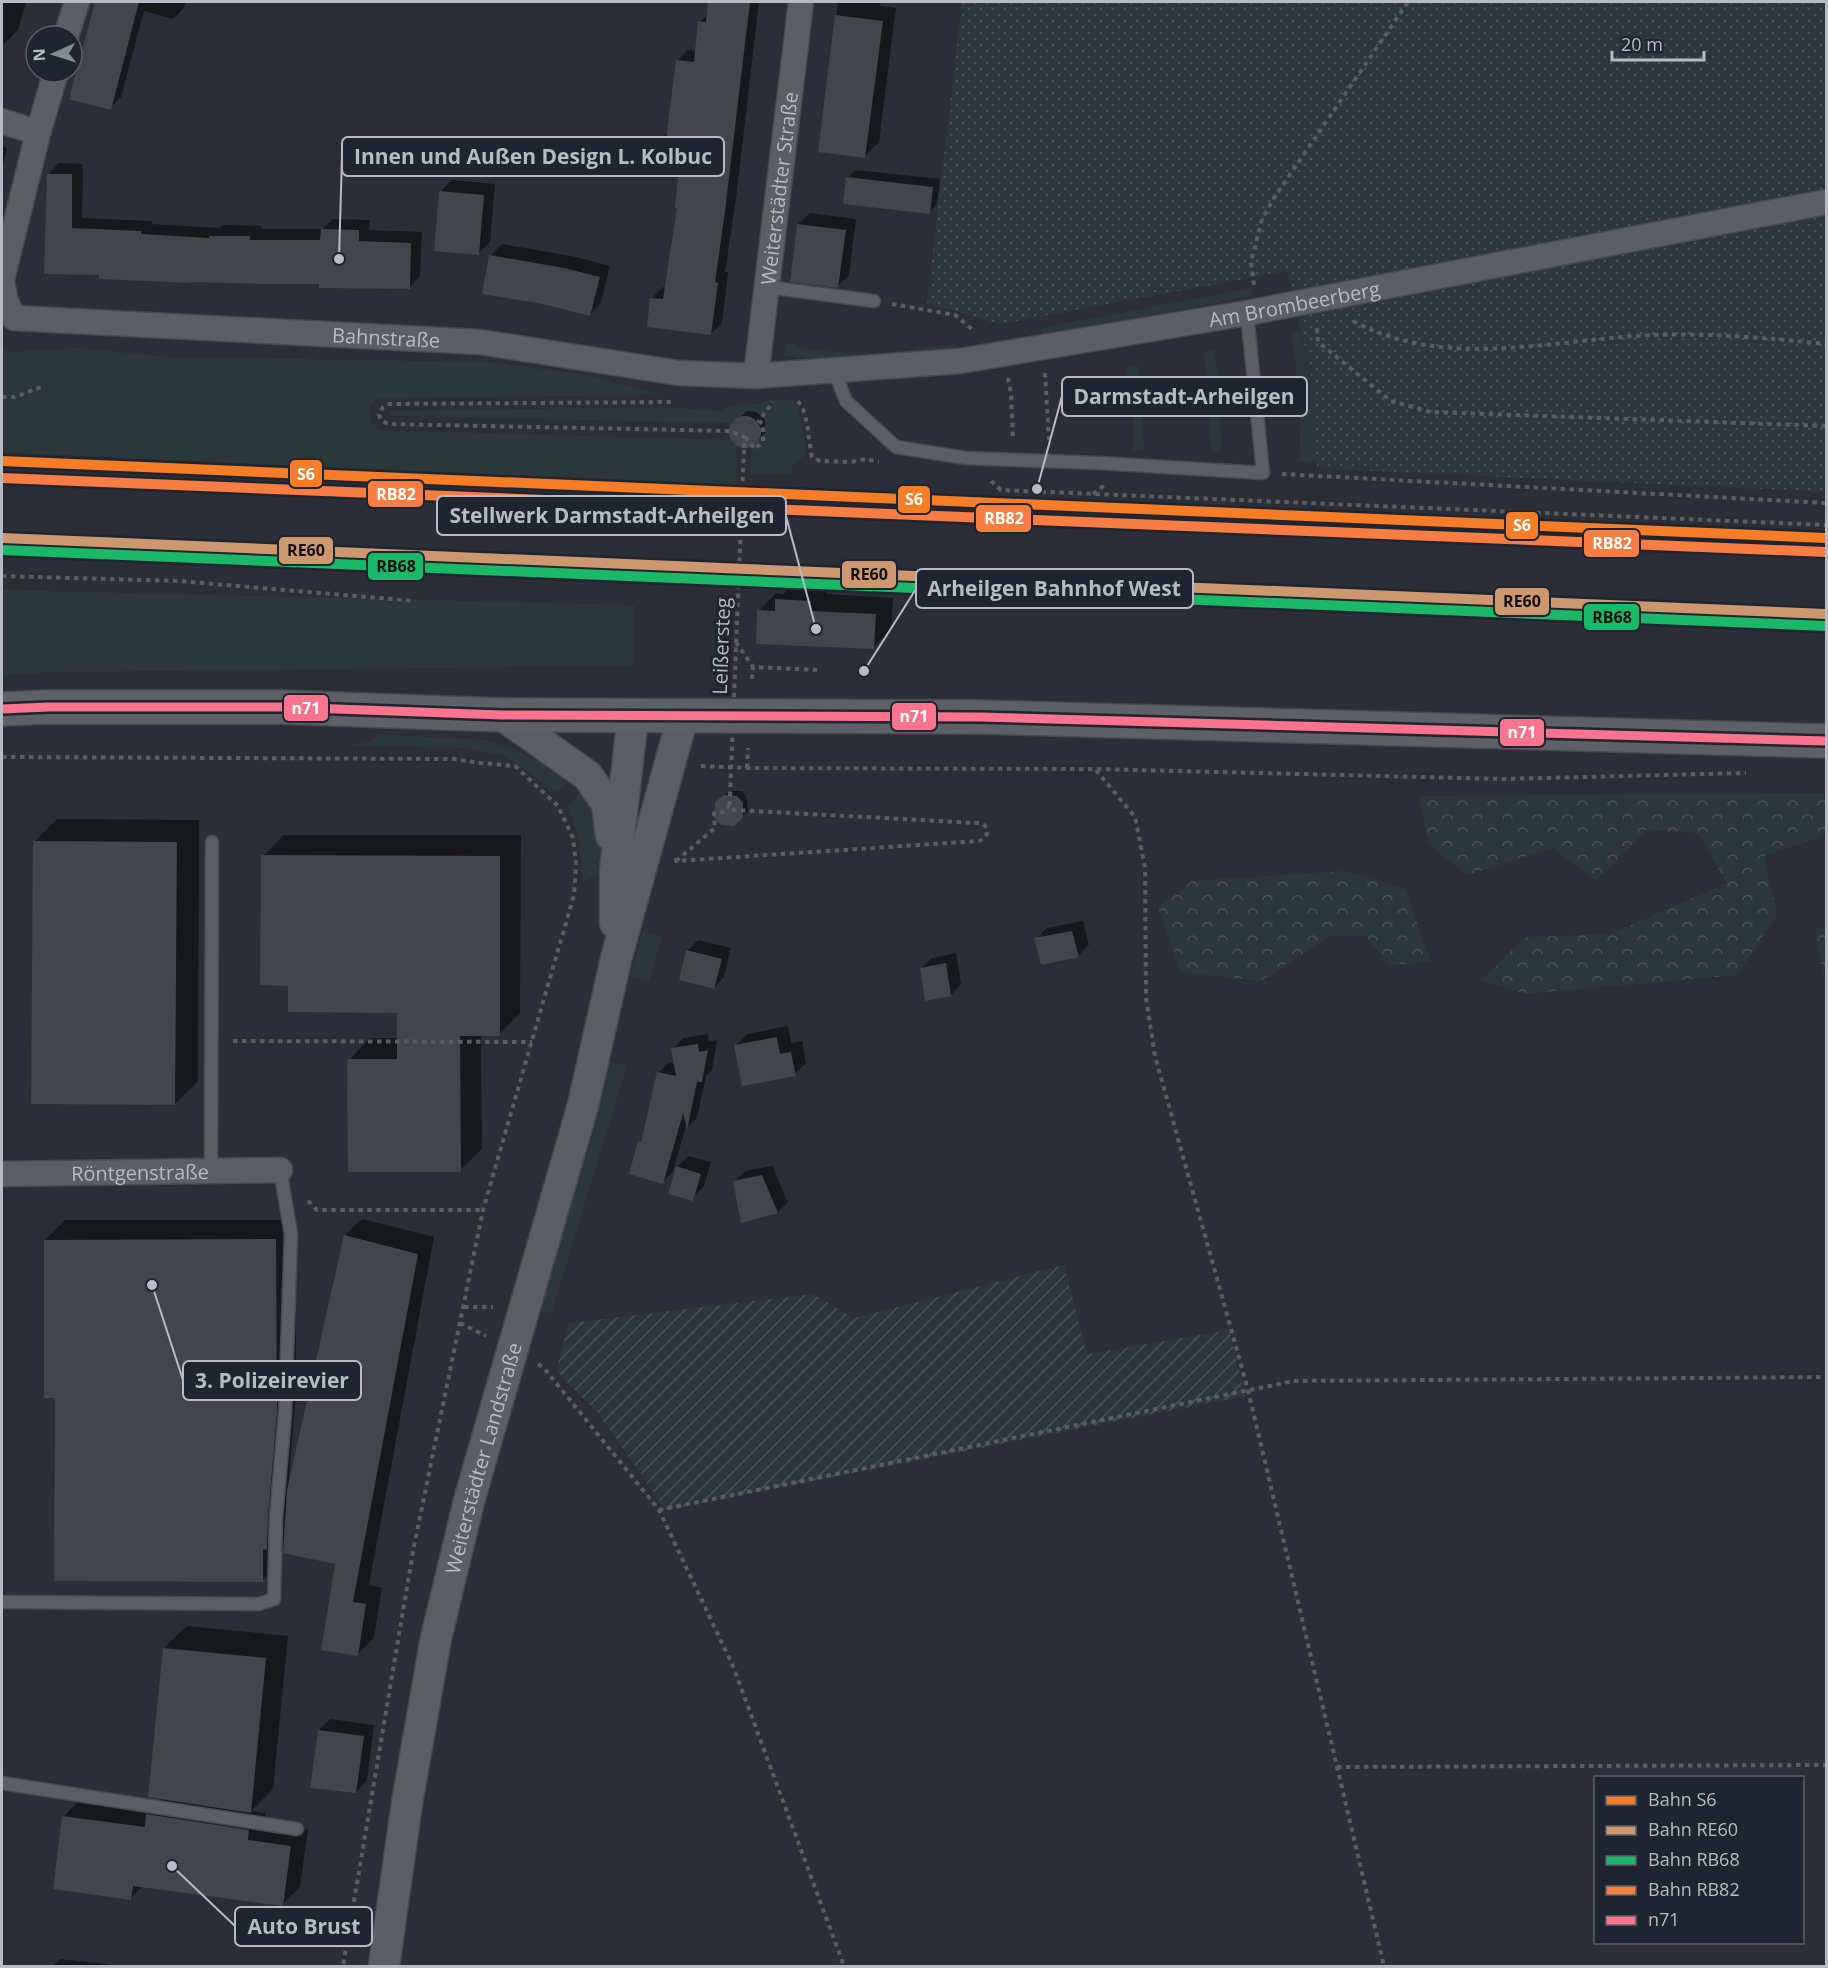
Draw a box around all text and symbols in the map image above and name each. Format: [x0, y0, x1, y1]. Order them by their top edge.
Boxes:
north arrow [24, 24, 84, 84]
scale bar [1612, 24, 1704, 62]
text: 20 m [1621, 32, 1663, 56]
text: N [28, 48, 50, 62]
street label: Weiterstädter Straße [754, 90, 804, 286]
callout: Innen und Außen Design L. Kolbuc [342, 137, 724, 176]
text: Innen und Außen Design L. Kolbuc [354, 142, 712, 170]
street label: Am Brombeerberg [1207, 274, 1382, 333]
street label: Bahnstraße [331, 321, 441, 353]
callout: Darmstadt-Arheilgen [1062, 377, 1307, 416]
text: Darmstadt-Arheilgen [1074, 382, 1294, 410]
line badge: S6 [289, 459, 323, 488]
text: S6 [297, 463, 315, 485]
line badge: RB82 [367, 480, 424, 508]
text: RB82 [376, 483, 416, 505]
line badge: S6 [897, 485, 931, 514]
text: S6 [905, 488, 923, 510]
callout: Stellwerk Darmstadt-Arheilgen [437, 496, 786, 535]
text: Stellwerk Darmstadt-Arheilgen [449, 501, 775, 529]
line badge: RB82 [975, 504, 1032, 533]
text: RB82 [984, 507, 1024, 529]
line badge: S6 [1505, 511, 1539, 540]
text: S6 [1513, 514, 1531, 536]
line badge: RB82 [1583, 529, 1640, 558]
text: RB82 [1592, 532, 1632, 554]
line badge: RE60 [278, 536, 334, 565]
text: RE60 [287, 539, 325, 561]
line badge: RB68 [367, 552, 424, 581]
text: RB68 [376, 555, 416, 577]
line badge: RE60 [841, 560, 897, 589]
text: RE60 [850, 563, 888, 585]
callout: Arheilgen Bahnhof West [916, 569, 1193, 608]
text: Arheilgen Bahnhof West [927, 574, 1181, 602]
line badge: RE60 [1494, 587, 1550, 616]
text: RE60 [1503, 590, 1541, 612]
street label: Leißersteg [706, 597, 736, 695]
line badge: RB68 [1583, 603, 1640, 631]
text: RB68 [1592, 606, 1632, 628]
line badge: n71 [283, 694, 329, 722]
text: n71 [292, 697, 320, 719]
line badge: n71 [891, 702, 937, 731]
text: n71 [900, 705, 928, 727]
line badge: n71 [1499, 718, 1545, 747]
text: n71 [1508, 721, 1536, 743]
street label: Röntgenstraße [71, 1158, 209, 1187]
street label: Weiterstädter Landstraße [438, 1339, 527, 1577]
callout: 3. Polizeirevier [183, 1361, 361, 1400]
text: 3. Polizeirevier [195, 1366, 349, 1394]
legend [1594, 1776, 1804, 1944]
text: Bahn S6 [1648, 1787, 1717, 1811]
text: Bahn RE60 [1648, 1817, 1738, 1841]
text: Bahn RB68 [1648, 1847, 1740, 1871]
text: Bahn RB82 [1648, 1877, 1740, 1901]
callout: Auto Brust [235, 1907, 372, 1946]
text: n71 [1648, 1907, 1680, 1931]
text: Auto Brust [248, 1912, 360, 1940]

